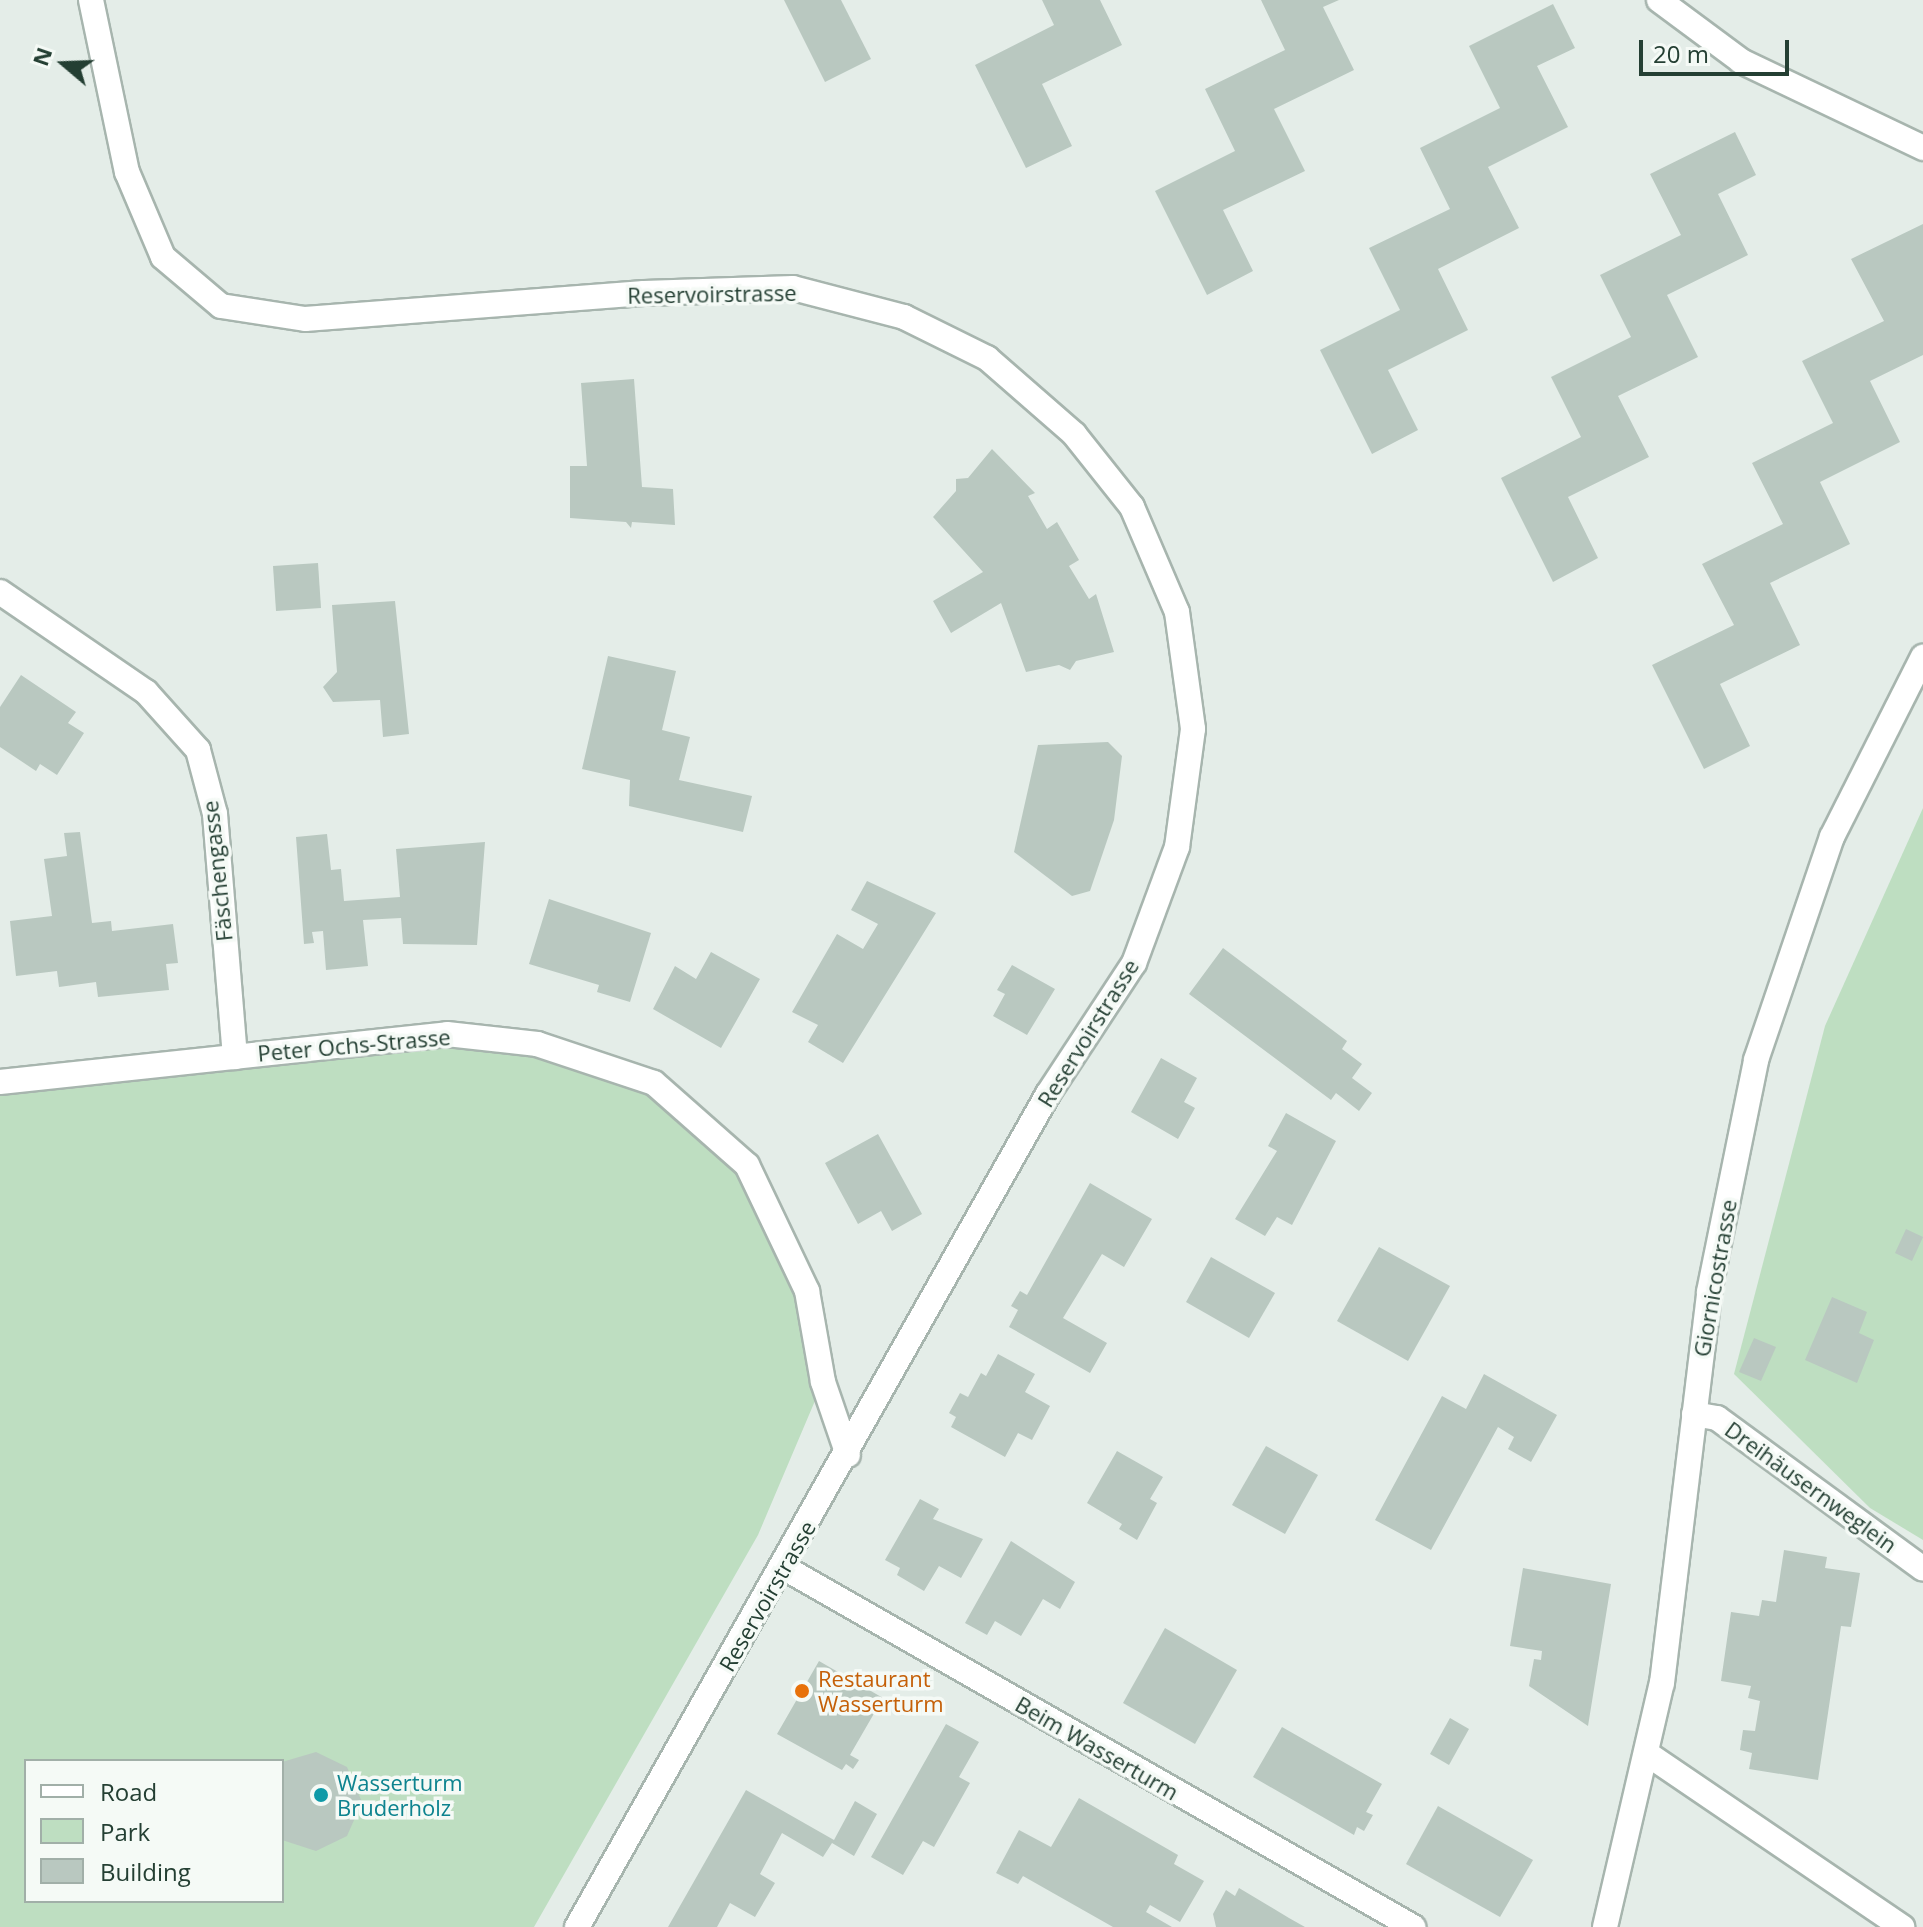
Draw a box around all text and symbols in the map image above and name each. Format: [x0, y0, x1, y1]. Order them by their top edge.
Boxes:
north arrow [24, 24, 104, 104]
scale bar [1643, 24, 1793, 74]
text: 20 m [1653, 37, 1709, 70]
text: N [24, 43, 58, 70]
street label: Reservoirstrasse [627, 279, 797, 309]
street label: Fäschengasse [196, 799, 238, 943]
street label: Reservoirstrasse [1032, 954, 1144, 1112]
street label: Peter Ochs-Strasse [256, 1023, 452, 1067]
street label: Giornicostrasse [1688, 1197, 1742, 1359]
street label: Dreihäusernweglein [1720, 1416, 1902, 1558]
street label: Reservoirstrasse [713, 1516, 821, 1676]
place label: Restaurant Wasserturm [818, 1665, 944, 1716]
marker: Restaurant Wasserturm [793, 1682, 811, 1700]
street label: Beim Wasserturm [1011, 1691, 1183, 1805]
legend [24, 1759, 284, 1903]
place label: Wasserturm Bruderholz [337, 1769, 463, 1820]
text: Road [100, 1775, 157, 1808]
marker: Wasserturm Bruderholz [312, 1786, 330, 1804]
text: Park [100, 1815, 150, 1848]
text: Building [100, 1855, 191, 1888]

